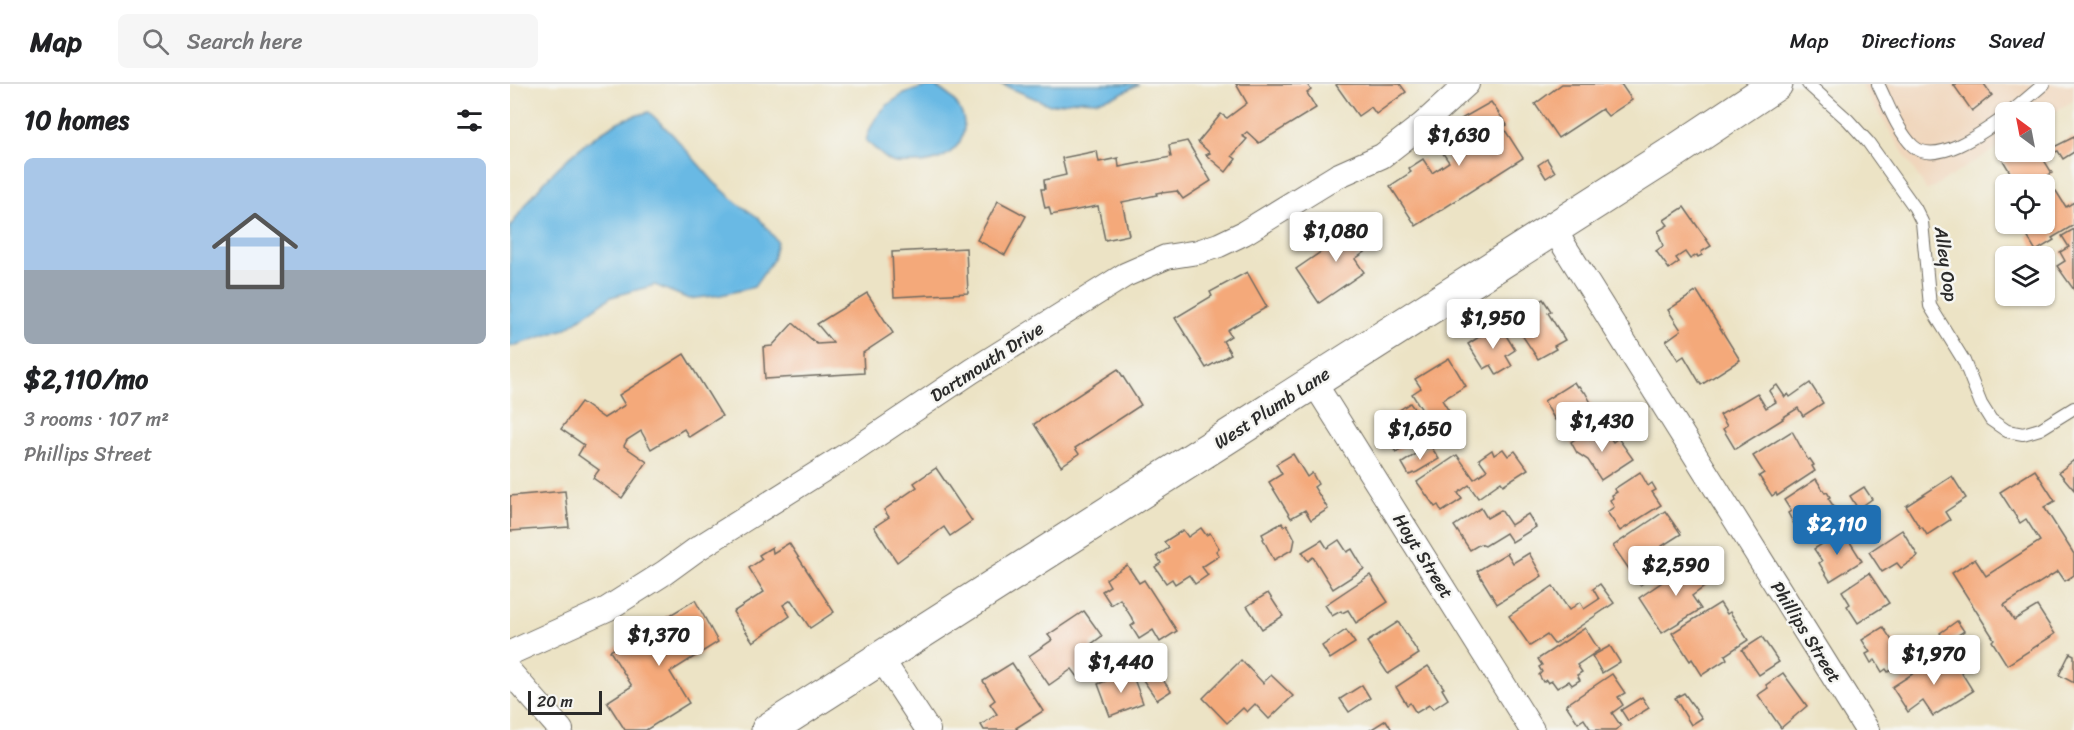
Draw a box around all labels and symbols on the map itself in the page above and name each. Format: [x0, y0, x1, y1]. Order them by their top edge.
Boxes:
north arrow [1995, 102, 2055, 162]
pin: $1,630 [1410, 116, 1508, 167]
pin: $1,080 [1287, 212, 1385, 263]
street label: Alley Oop [1925, 223, 1967, 304]
pin: $1,950 [1444, 299, 1542, 350]
street label: Dartmouth Drive [924, 313, 1050, 411]
street label: West Plumb Lane [1207, 358, 1337, 458]
pin: $1,430 [1553, 402, 1651, 453]
pin: $1,650 [1371, 410, 1469, 461]
pin: $2,110 [1788, 505, 1886, 556]
street label: Hoyt Street [1384, 507, 1462, 605]
pin: $2,590 [1627, 546, 1725, 597]
street label: Phillips Street [1762, 575, 1850, 689]
pin: $1,370 [610, 616, 708, 667]
pin: $1,970 [1885, 635, 1983, 686]
pin: $1,440 [1072, 643, 1170, 694]
scale bar [528, 688, 602, 716]

